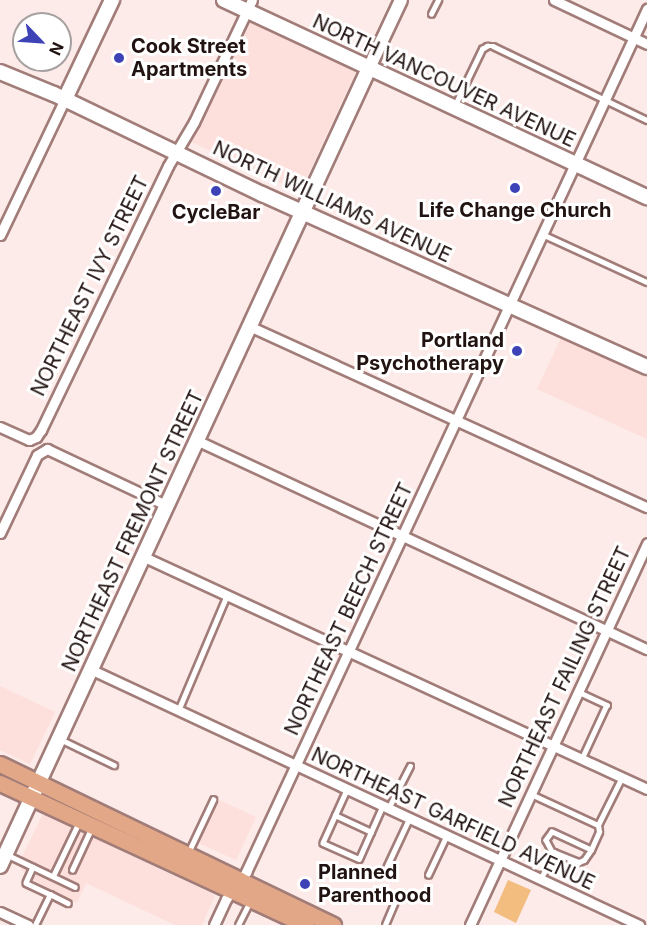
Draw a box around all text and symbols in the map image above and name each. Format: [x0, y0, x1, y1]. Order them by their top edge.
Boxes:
street label: NORTH VANCOUVER AVENUE [309, 9, 579, 153]
north arrow [12, 12, 72, 72]
place label: Cook Street Apartments [131, 34, 247, 81]
text: N [45, 39, 68, 59]
marker: Cook Street Apartments [112, 51, 126, 65]
street label: NORTH WILLIAMS AVENUE [209, 136, 455, 268]
street label: NORTHEAST IVY STREET [26, 172, 154, 400]
marker: Life Change Church [508, 181, 522, 195]
marker: CycleBar [209, 184, 223, 198]
place label: Life Change Church [418, 198, 612, 222]
place label: CycleBar [172, 200, 260, 224]
place label: Portland Psychotherapy [356, 328, 504, 375]
marker: Portland Psychotherapy [508, 342, 526, 360]
street label: NORTHEAST FREMONT STREET [57, 387, 209, 675]
street label: NORTHEAST BEECH STREET [280, 479, 418, 739]
street label: NORTHEAST FAILING STREET [494, 543, 636, 811]
street label: NORTHEAST GARFIELD AVENUE [307, 743, 599, 895]
place label: Planned Parenthood [318, 861, 431, 908]
marker: Planned Parenthood [296, 875, 314, 893]

